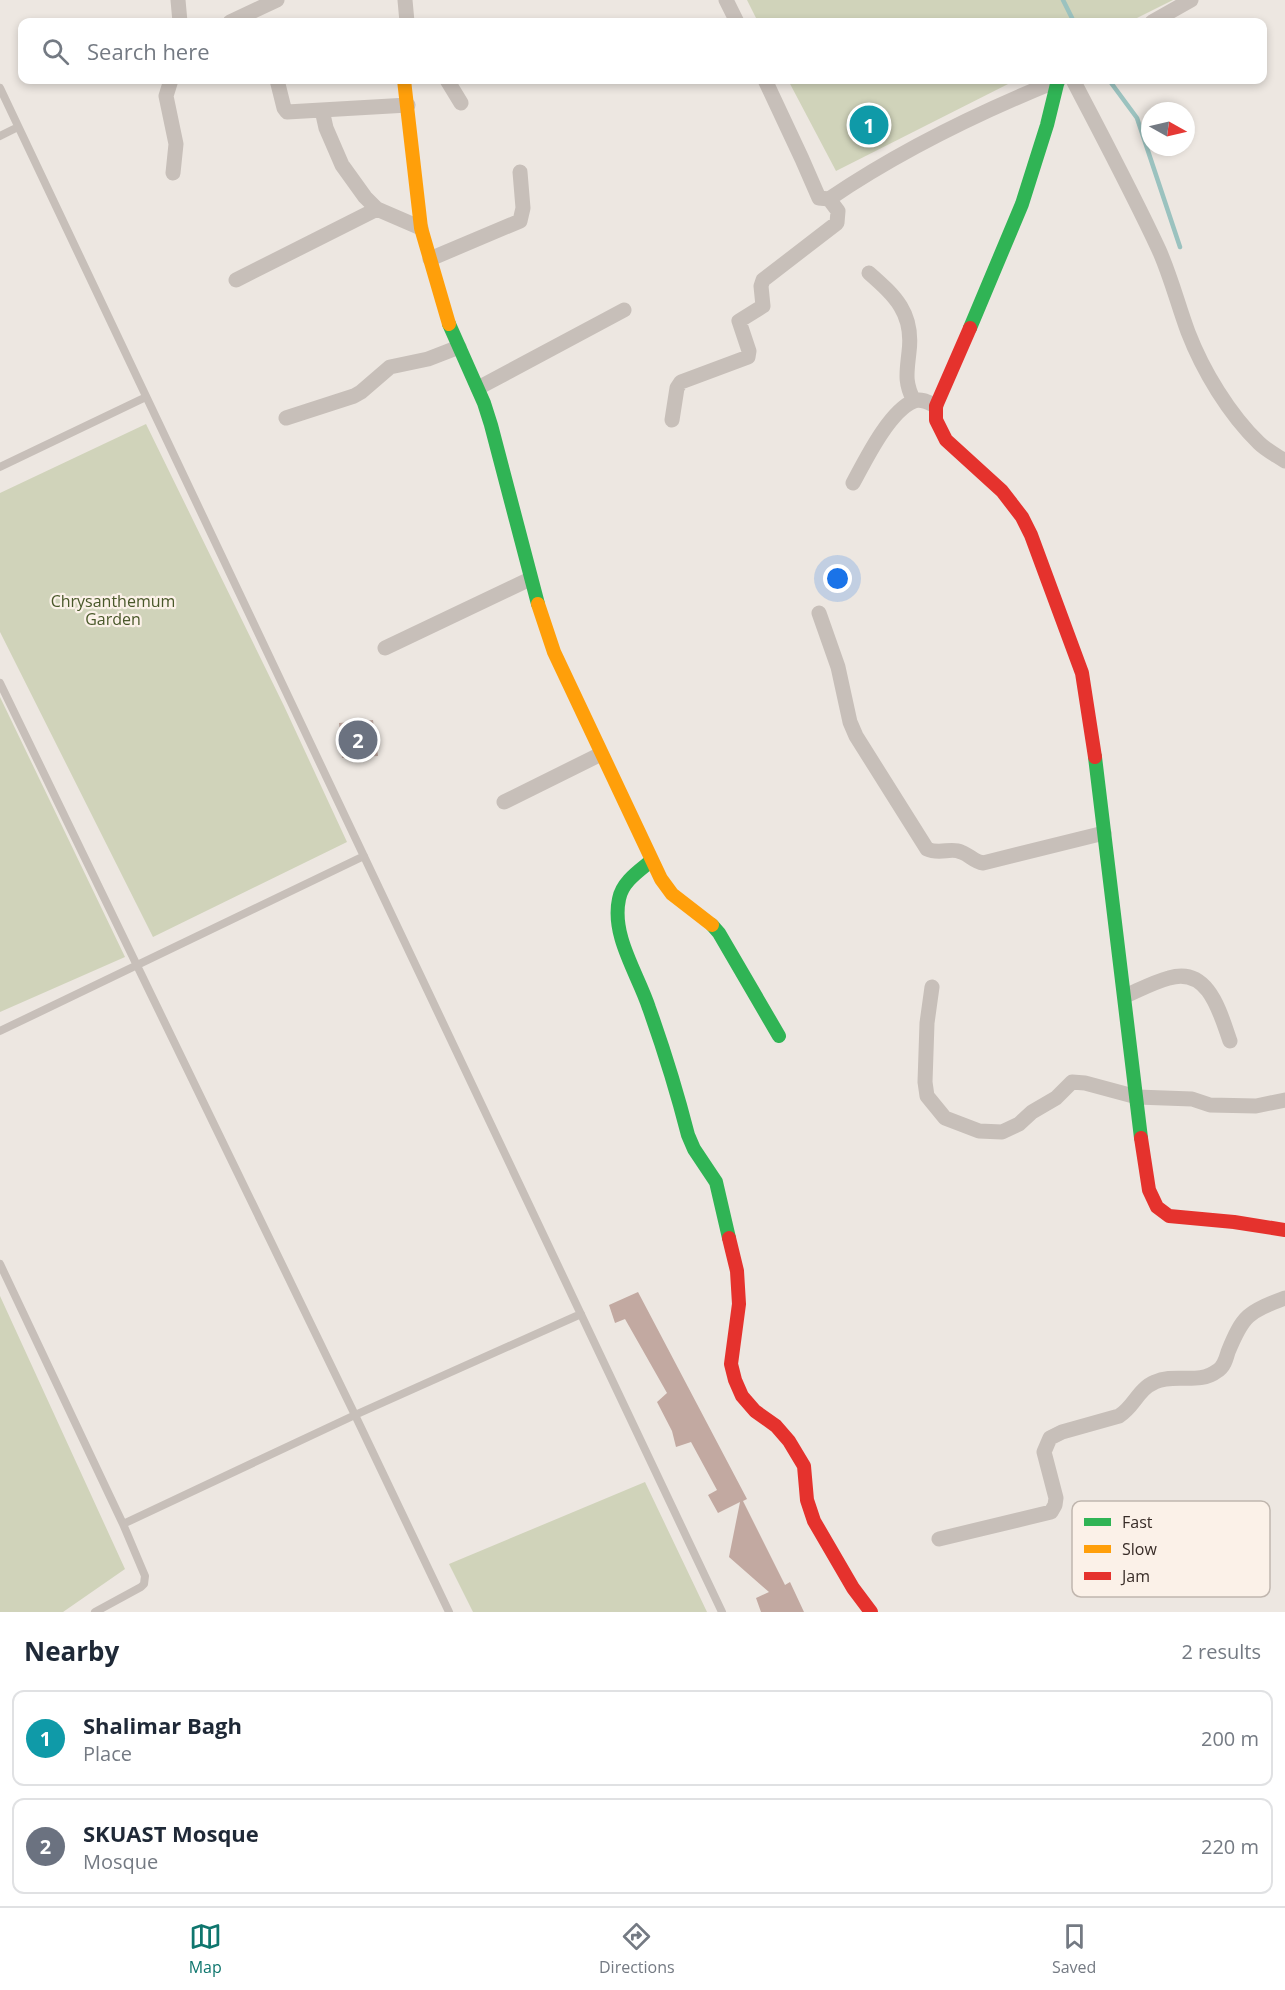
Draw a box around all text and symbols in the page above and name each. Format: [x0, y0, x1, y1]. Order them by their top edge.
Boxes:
search box [18, 18, 1267, 84]
icon: search [39, 35, 72, 68]
text: Search here [87, 36, 210, 66]
pin: 1 [850, 102, 888, 148]
north arrow [1141, 102, 1195, 156]
your location [823, 564, 852, 593]
park label: Chrysanthemum Garden [51, 590, 175, 630]
pin: 2 [338, 718, 378, 762]
legend [1072, 1501, 1270, 1597]
text: Fast [1122, 1511, 1153, 1533]
text: Slow [1122, 1538, 1157, 1560]
text: Jam [1120, 1565, 1150, 1587]
text: Nearby [24, 1633, 119, 1669]
text: 2 results [1181, 1638, 1261, 1665]
text: Shalimar Bagh [83, 1710, 242, 1740]
text: 1 [40, 1725, 51, 1752]
text: 200 m [1201, 1725, 1259, 1752]
text: Place [83, 1740, 132, 1767]
text: SKUAST Mosque [83, 1818, 259, 1848]
text: 2 [40, 1833, 51, 1860]
text: 220 m [1201, 1833, 1259, 1860]
text: Mosque [83, 1848, 158, 1875]
tab: Map [189, 1920, 222, 1978]
tab: Directions [599, 1920, 675, 1978]
tab: Saved [1052, 1920, 1096, 1978]

